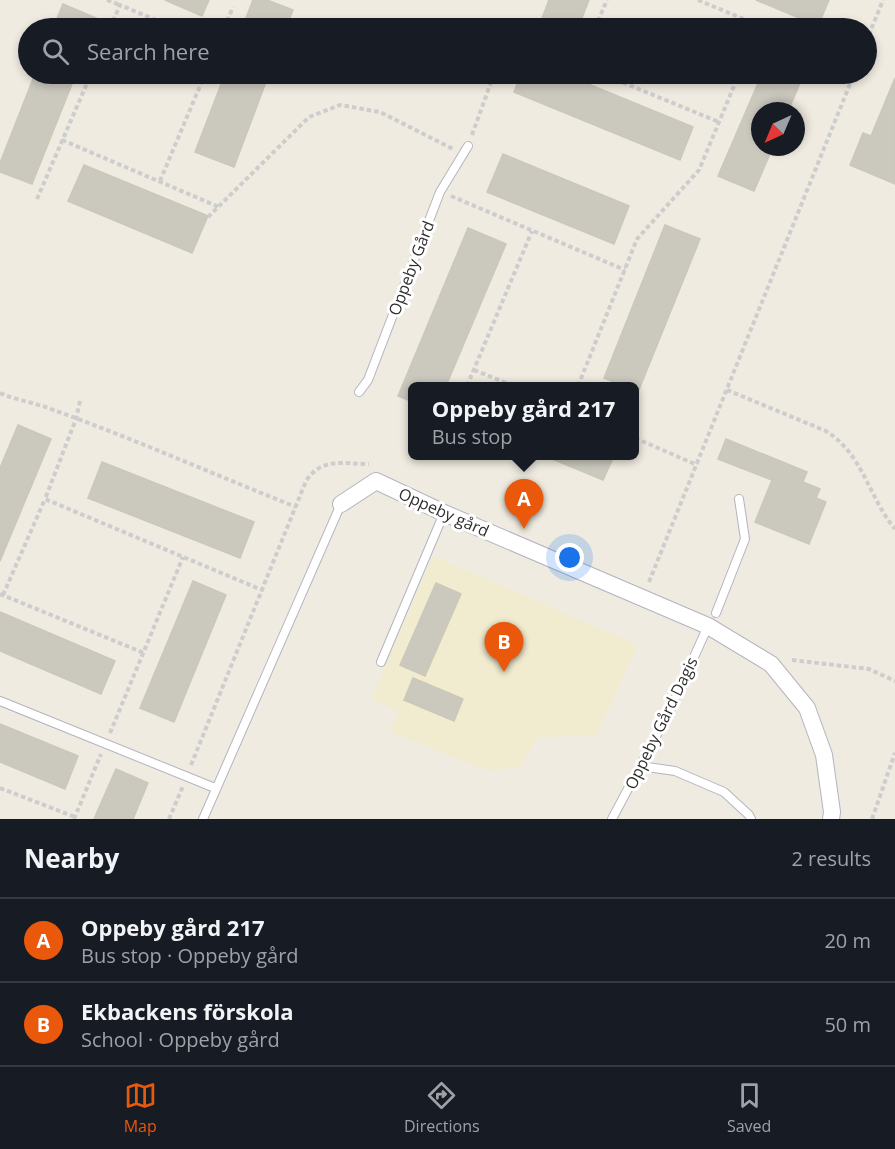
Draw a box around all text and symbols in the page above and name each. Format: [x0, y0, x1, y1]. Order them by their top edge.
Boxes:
search box [18, 18, 877, 84]
icon: search [39, 35, 72, 68]
text: Search here [87, 36, 210, 66]
north arrow [751, 102, 805, 156]
street label: Oppeby Gård [383, 217, 439, 319]
popup [408, 382, 639, 460]
text: Oppeby gård 217 [432, 393, 615, 423]
text: Bus stop [432, 423, 513, 450]
pin: A [504, 480, 544, 529]
street label: Oppeby gård [395, 482, 493, 542]
your location [555, 543, 584, 572]
pin: B [484, 622, 524, 672]
street label: Oppeby Gård Dagis [619, 653, 703, 793]
text: Nearby [24, 840, 119, 876]
text: 2 results [791, 845, 871, 872]
text: Oppeby gård 217 [81, 912, 265, 942]
text: A [37, 927, 50, 954]
text: 20 m [824, 927, 871, 954]
text: Bus stop · Oppeby gård [81, 942, 299, 969]
text: Ekbackens förskola [81, 996, 294, 1026]
text: B [37, 1011, 50, 1038]
text: 50 m [824, 1011, 871, 1038]
text: School · Oppeby gård [81, 1026, 280, 1053]
tab: Map [124, 1079, 157, 1137]
tab: Directions [404, 1079, 480, 1137]
tab: Saved [727, 1079, 771, 1137]

